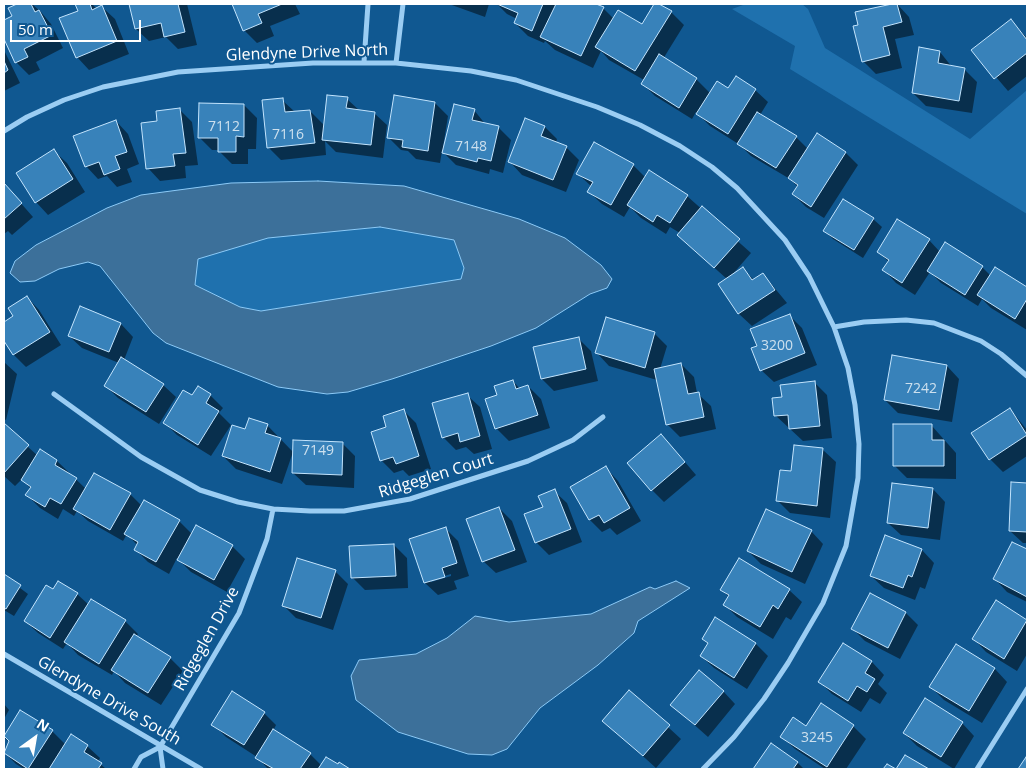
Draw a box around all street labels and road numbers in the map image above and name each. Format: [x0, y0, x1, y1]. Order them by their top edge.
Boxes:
street label: Glendyne Drive North [226, 41, 388, 65]
street label: Ridgeglen Court [376, 449, 496, 503]
street label: Ridgeglen Drive [170, 584, 244, 694]
street label: Glendyne Drive South [34, 652, 184, 750]

